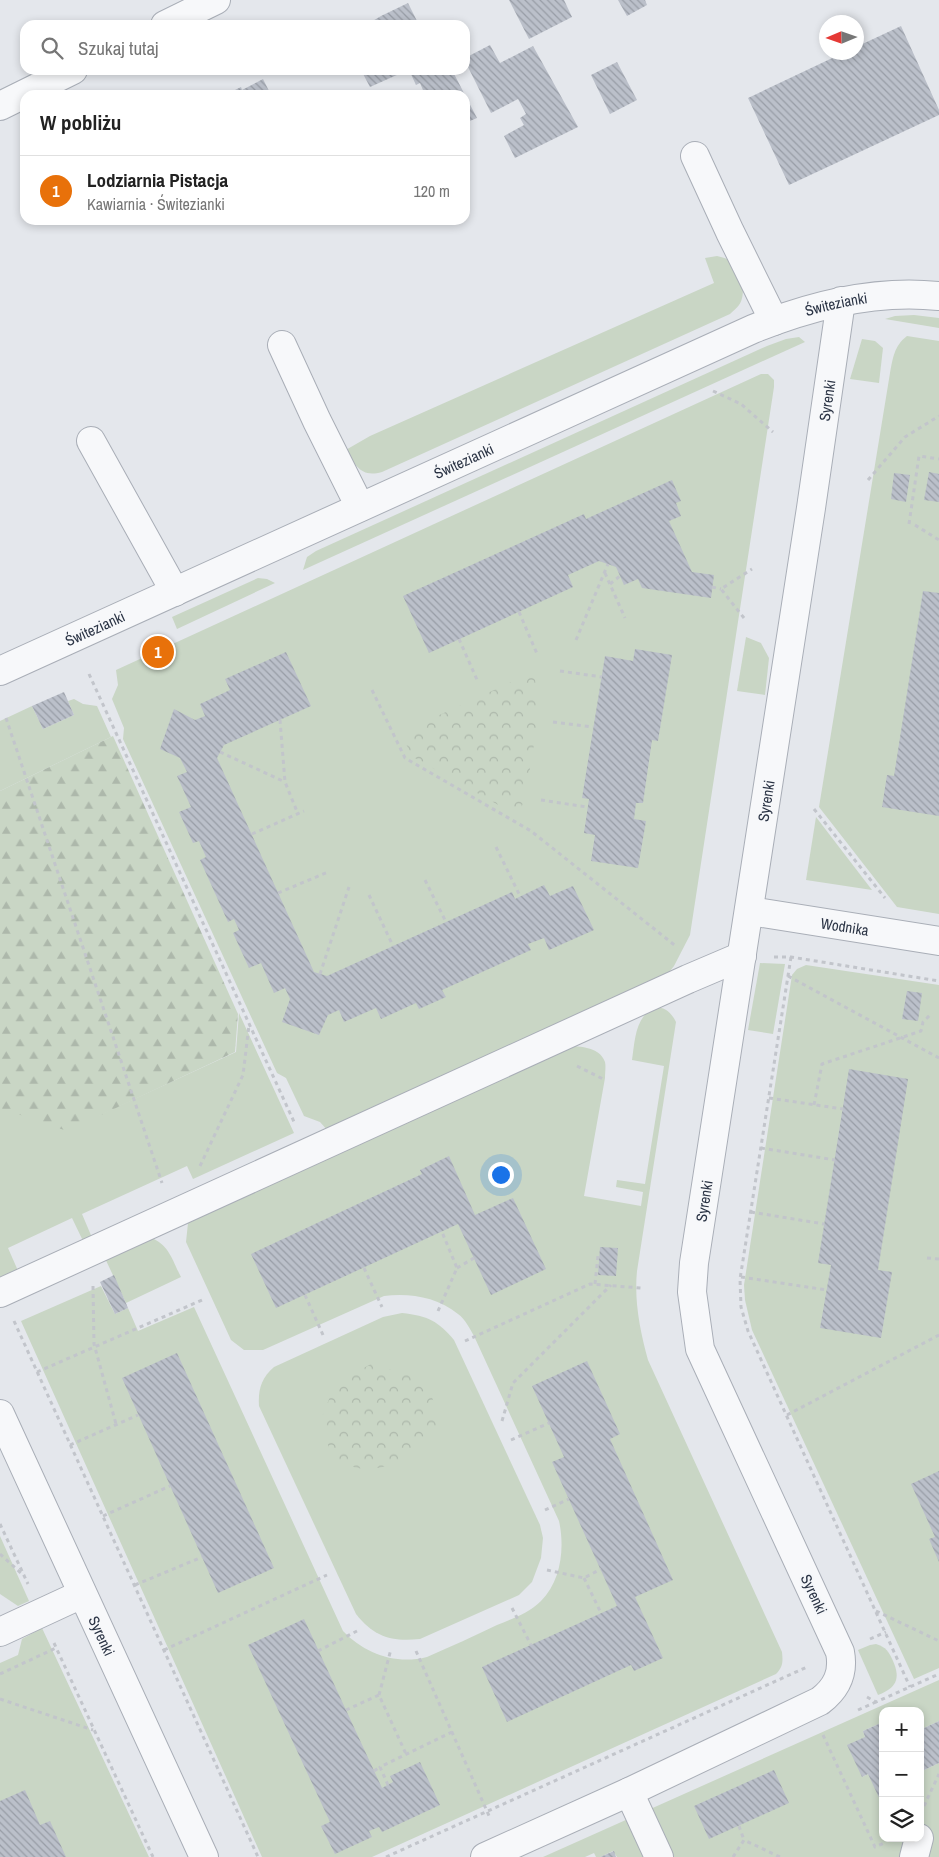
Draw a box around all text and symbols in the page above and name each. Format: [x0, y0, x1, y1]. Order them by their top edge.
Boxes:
north arrow [819, 15, 864, 60]
search box [20, 20, 470, 75]
icon: search [38, 34, 66, 62]
text: Szukaj tutaj [78, 35, 159, 61]
text: W pobliżu [40, 108, 121, 137]
text: Lodziarnia Pistacja [87, 167, 228, 193]
text: 1 [52, 180, 60, 202]
text: 120 m [414, 180, 450, 202]
text: Kawiarnia · Świtezianki [87, 193, 225, 215]
street label: Świtezianki [802, 287, 869, 321]
street label: Syrenki [813, 378, 840, 423]
street label: Świtezianki [430, 438, 497, 483]
street label: Świtezianki [61, 605, 128, 651]
pin: 1 [142, 633, 174, 671]
street label: Syrenki [752, 778, 779, 823]
street label: Wodnika [819, 912, 870, 940]
your location [488, 1162, 514, 1188]
street label: Syrenki [690, 1179, 717, 1223]
street label: Syrenki [796, 1571, 832, 1617]
street label: Syrenki [84, 1612, 120, 1659]
map controls [879, 1707, 924, 1842]
button: + [879, 1707, 924, 1752]
button: − [879, 1752, 924, 1797]
button: layers [879, 1797, 924, 1842]

